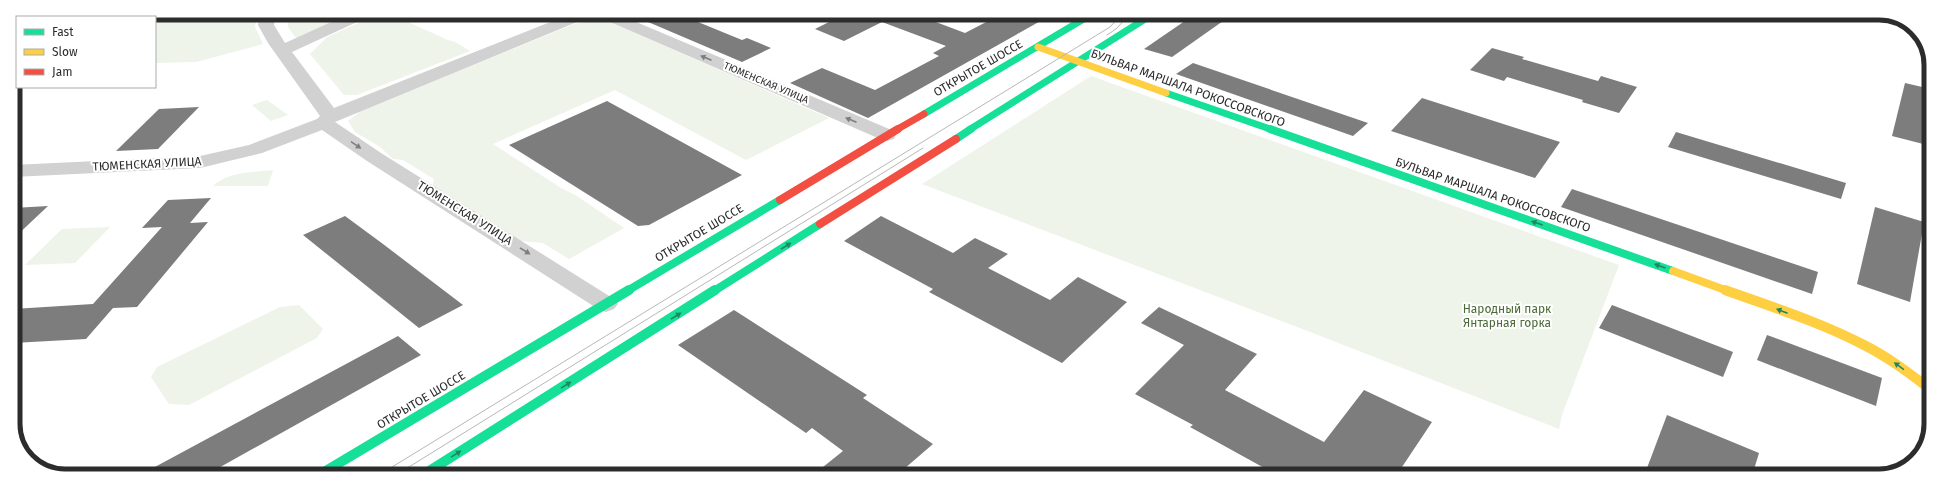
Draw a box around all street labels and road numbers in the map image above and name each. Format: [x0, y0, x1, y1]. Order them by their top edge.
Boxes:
street label: ОТКРЫТОЕ ШОССЕ [931, 37, 1025, 99]
street label: БУЛЬВАР МАРШАЛА РОКОССОВСКОГО [1089, 46, 1287, 130]
street label: ТЮМЕНСКАЯ УЛИЦА [722, 60, 810, 106]
street label: ТЮМЕНСКАЯ УЛИЦА [92, 154, 202, 174]
street label: БУЛЬВАР МАРШАЛА РОКОССОВСКОГО [1393, 155, 1593, 235]
street label: ТЮМЕНСКАЯ УЛИЦА [415, 178, 515, 248]
street label: ОТКРЫТОЕ ШОССЕ [652, 201, 746, 265]
street label: ОТКРЫТОЕ ШОССЕ [374, 368, 468, 432]

